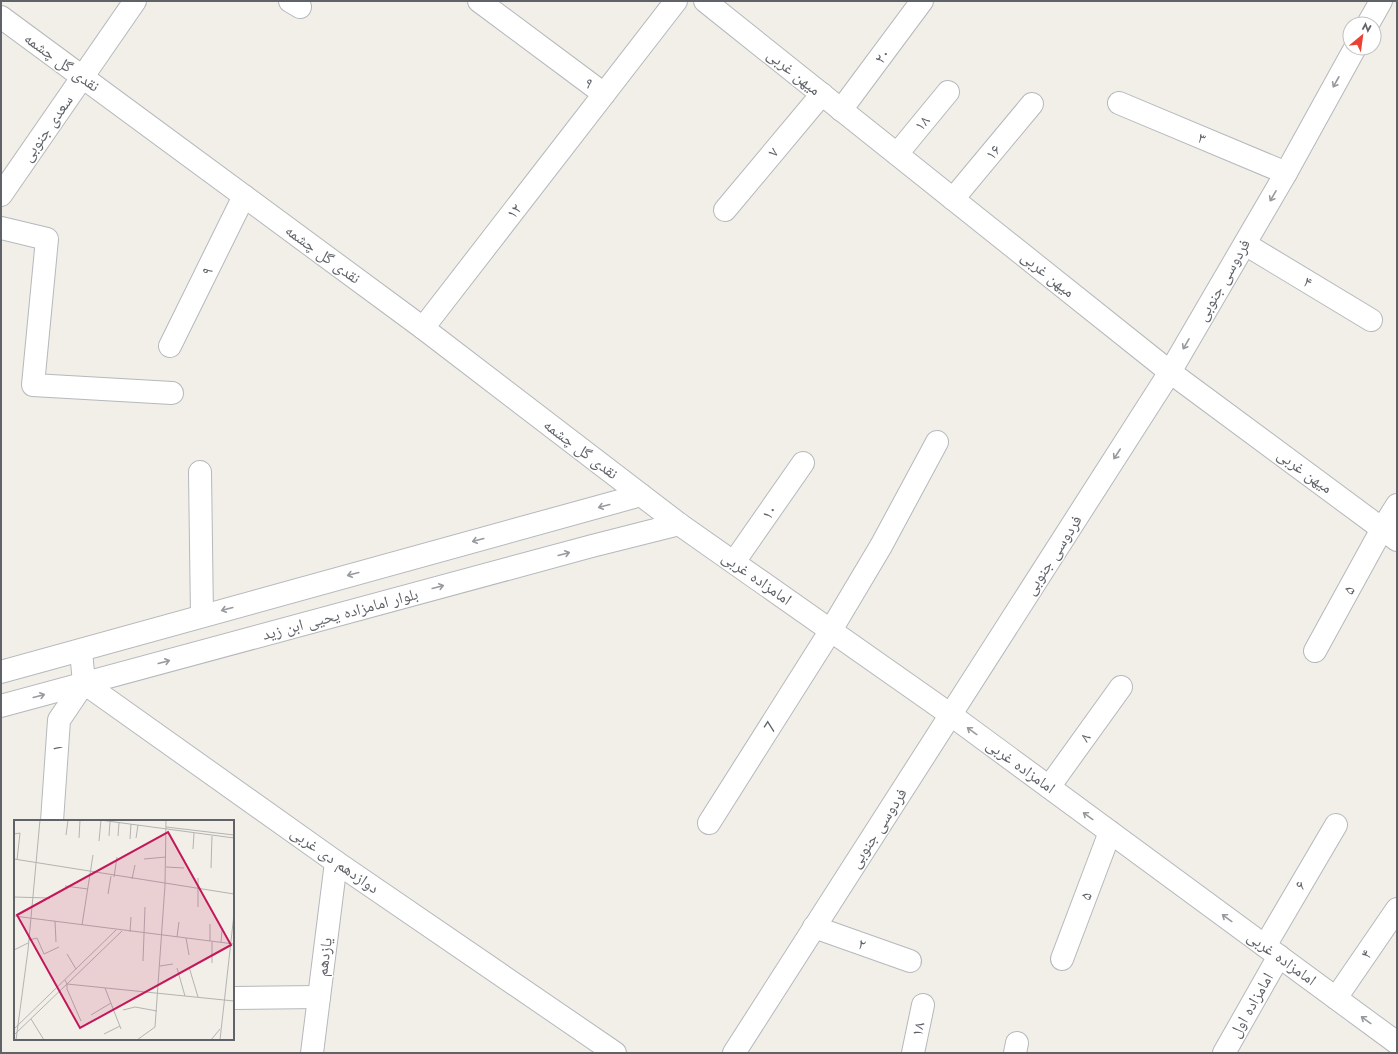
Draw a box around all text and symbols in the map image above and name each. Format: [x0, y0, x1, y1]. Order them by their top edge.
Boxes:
north arrow [1342, 16, 1382, 56]
text: N [1359, 18, 1375, 36]
street label: نقدی گل چشمه [19, 27, 105, 97]
street label: میهن غربی [762, 43, 826, 101]
street label: ۲۰ [868, 43, 896, 69]
street label: ۹ [579, 72, 599, 94]
one-way arrow [1332, 76, 1340, 88]
street label: سعدی جنوبی [15, 90, 79, 166]
street label: ۱۸ [909, 110, 935, 136]
street label: ۳ [1194, 126, 1210, 150]
street label: ۱۶ [980, 139, 1006, 165]
street label: ۷ [762, 142, 784, 162]
one-way arrow [1268, 190, 1276, 202]
street label: ۱۲ [501, 198, 527, 224]
street label: نقدی گل چشمه [280, 219, 366, 289]
street label: فردوسی جنوبی [1190, 235, 1256, 325]
street label: میهن غربی [1016, 245, 1080, 303]
street label: ۹ [195, 263, 219, 279]
street label: ۴ [1299, 270, 1317, 294]
one-way arrow [1182, 338, 1190, 350]
street label: نقدی گل چشمه [539, 413, 623, 485]
street label: میهن غربی [1273, 443, 1337, 499]
one-way arrow [1113, 448, 1121, 459]
street label: ۱۰ [755, 500, 783, 524]
one-way arrow [597, 502, 610, 510]
street label: فردوسی جنوبی [1018, 510, 1088, 600]
one-way arrow [472, 537, 485, 544]
street label: امامزاده غربی [717, 545, 797, 611]
one-way arrow [557, 549, 570, 557]
one-way arrow [347, 571, 360, 579]
street label: ۵ [1337, 581, 1361, 599]
street label: بلوار امامزاده یحیی ابن زید [259, 582, 421, 646]
one-way arrow [432, 583, 445, 591]
one-way arrow [221, 606, 234, 613]
one-way arrow [157, 657, 170, 665]
one-way arrow [32, 691, 45, 699]
street label: 7 [758, 716, 782, 736]
one-way arrow [967, 727, 978, 735]
street label: ۸ [1074, 727, 1096, 747]
street label: امامزاده غربی [982, 733, 1060, 799]
street label: ۱ [45, 744, 69, 752]
street label: فردوسی جنوبی [843, 783, 913, 873]
one-way arrow [1083, 812, 1094, 820]
inset map [14, 820, 234, 1040]
street label: دوازدهم دی غربی [286, 821, 384, 899]
street label: ۶ [1288, 876, 1312, 894]
street label: ۵ [1074, 889, 1098, 903]
one-way arrow [1222, 914, 1233, 922]
street label: امامزاده غربی [1243, 925, 1321, 991]
street label: ۲ [855, 932, 869, 956]
street label: یازدهم [310, 936, 338, 978]
street label: ۴ [1355, 944, 1377, 964]
street label: امامزاده اول [1223, 968, 1279, 1042]
one-way arrow [1360, 1016, 1371, 1024]
street label: ۱۸ [905, 1019, 931, 1039]

